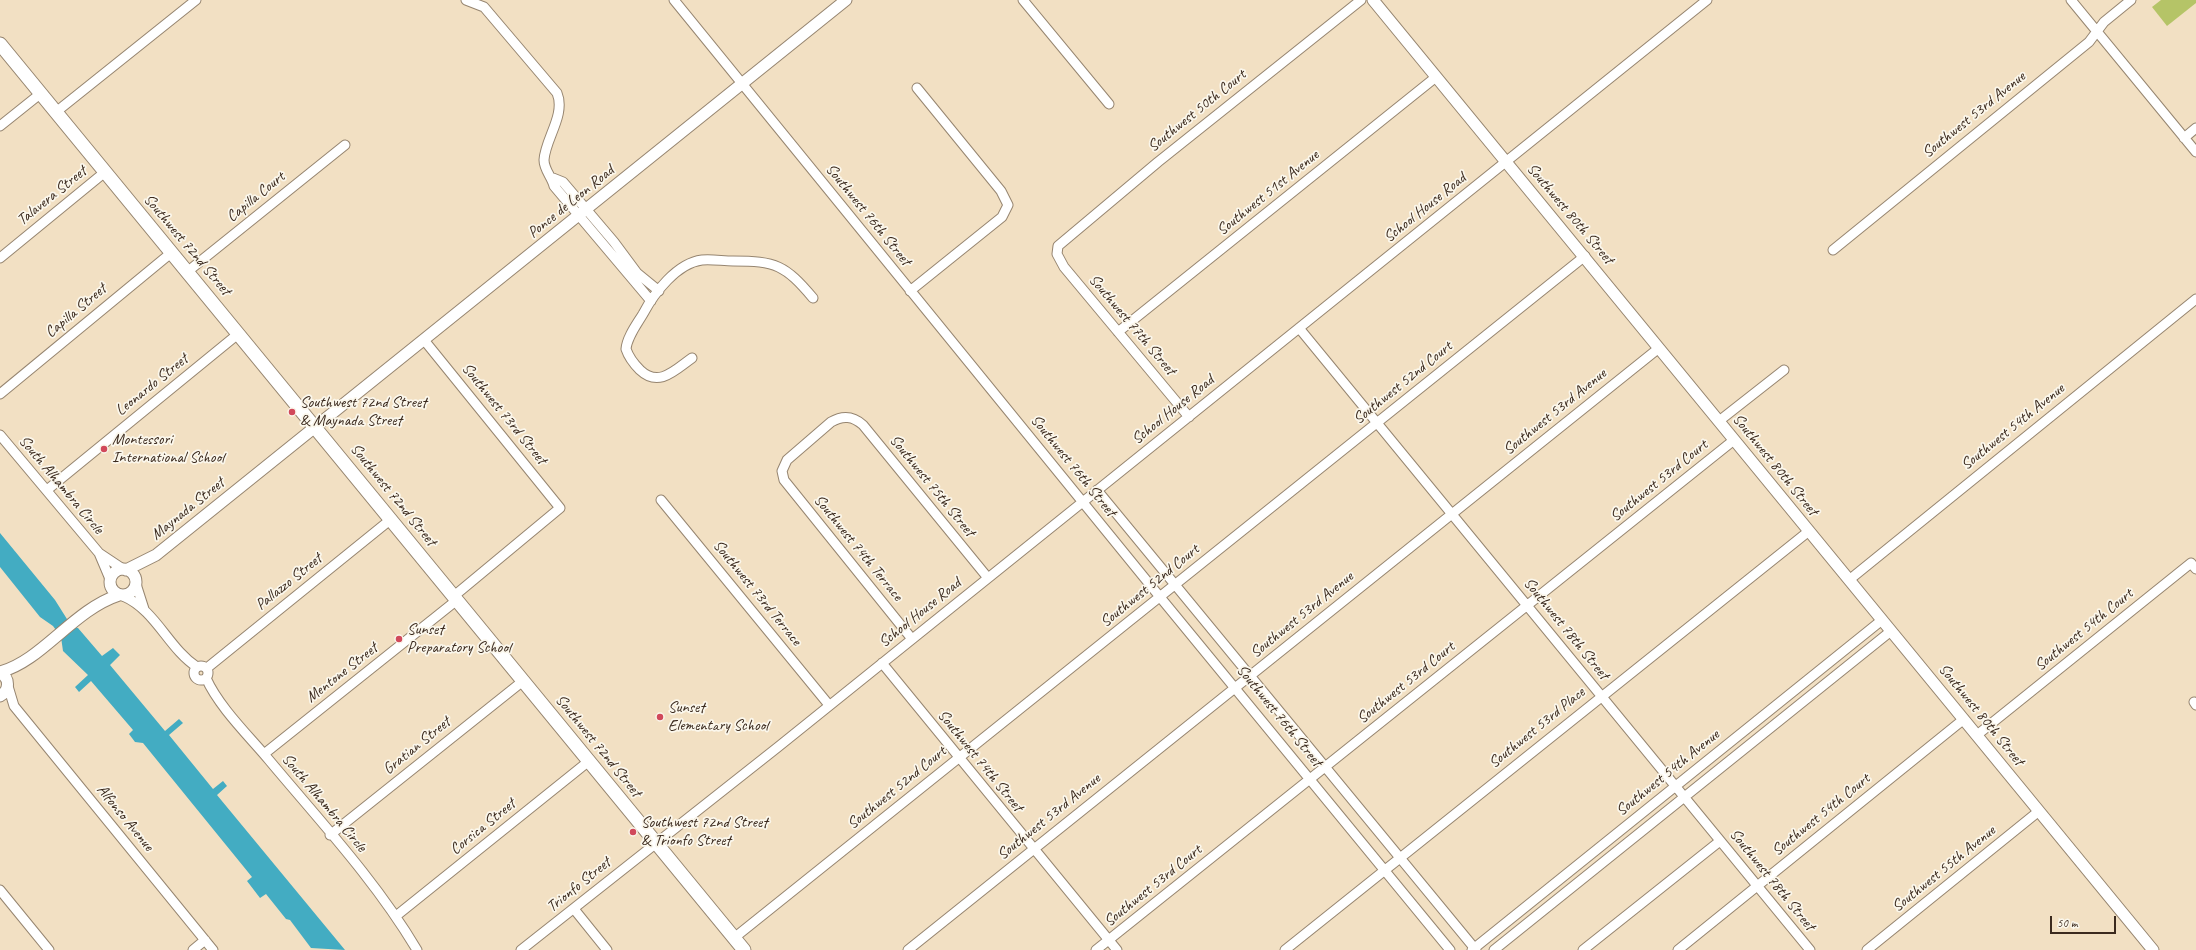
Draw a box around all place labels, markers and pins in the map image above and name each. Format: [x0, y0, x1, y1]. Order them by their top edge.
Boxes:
place label: Southwest 72nd Street & Maynada Street [300, 393, 426, 431]
marker: Southwest 72nd Street & Maynada Street [287, 407, 297, 417]
place label: Montessori International School [112, 430, 224, 468]
marker: Montessori International School [99, 444, 109, 454]
place label: Sunset Preparatory School [407, 620, 511, 658]
marker: Sunset Preparatory School [394, 634, 404, 644]
place label: Sunset Elementary School [668, 698, 768, 736]
marker: Sunset Elementary School [655, 712, 665, 722]
place label: Southwest 72nd Street & Trionfo Street [641, 813, 767, 851]
marker: Southwest 72nd Street & Trionfo Street [628, 827, 638, 837]

